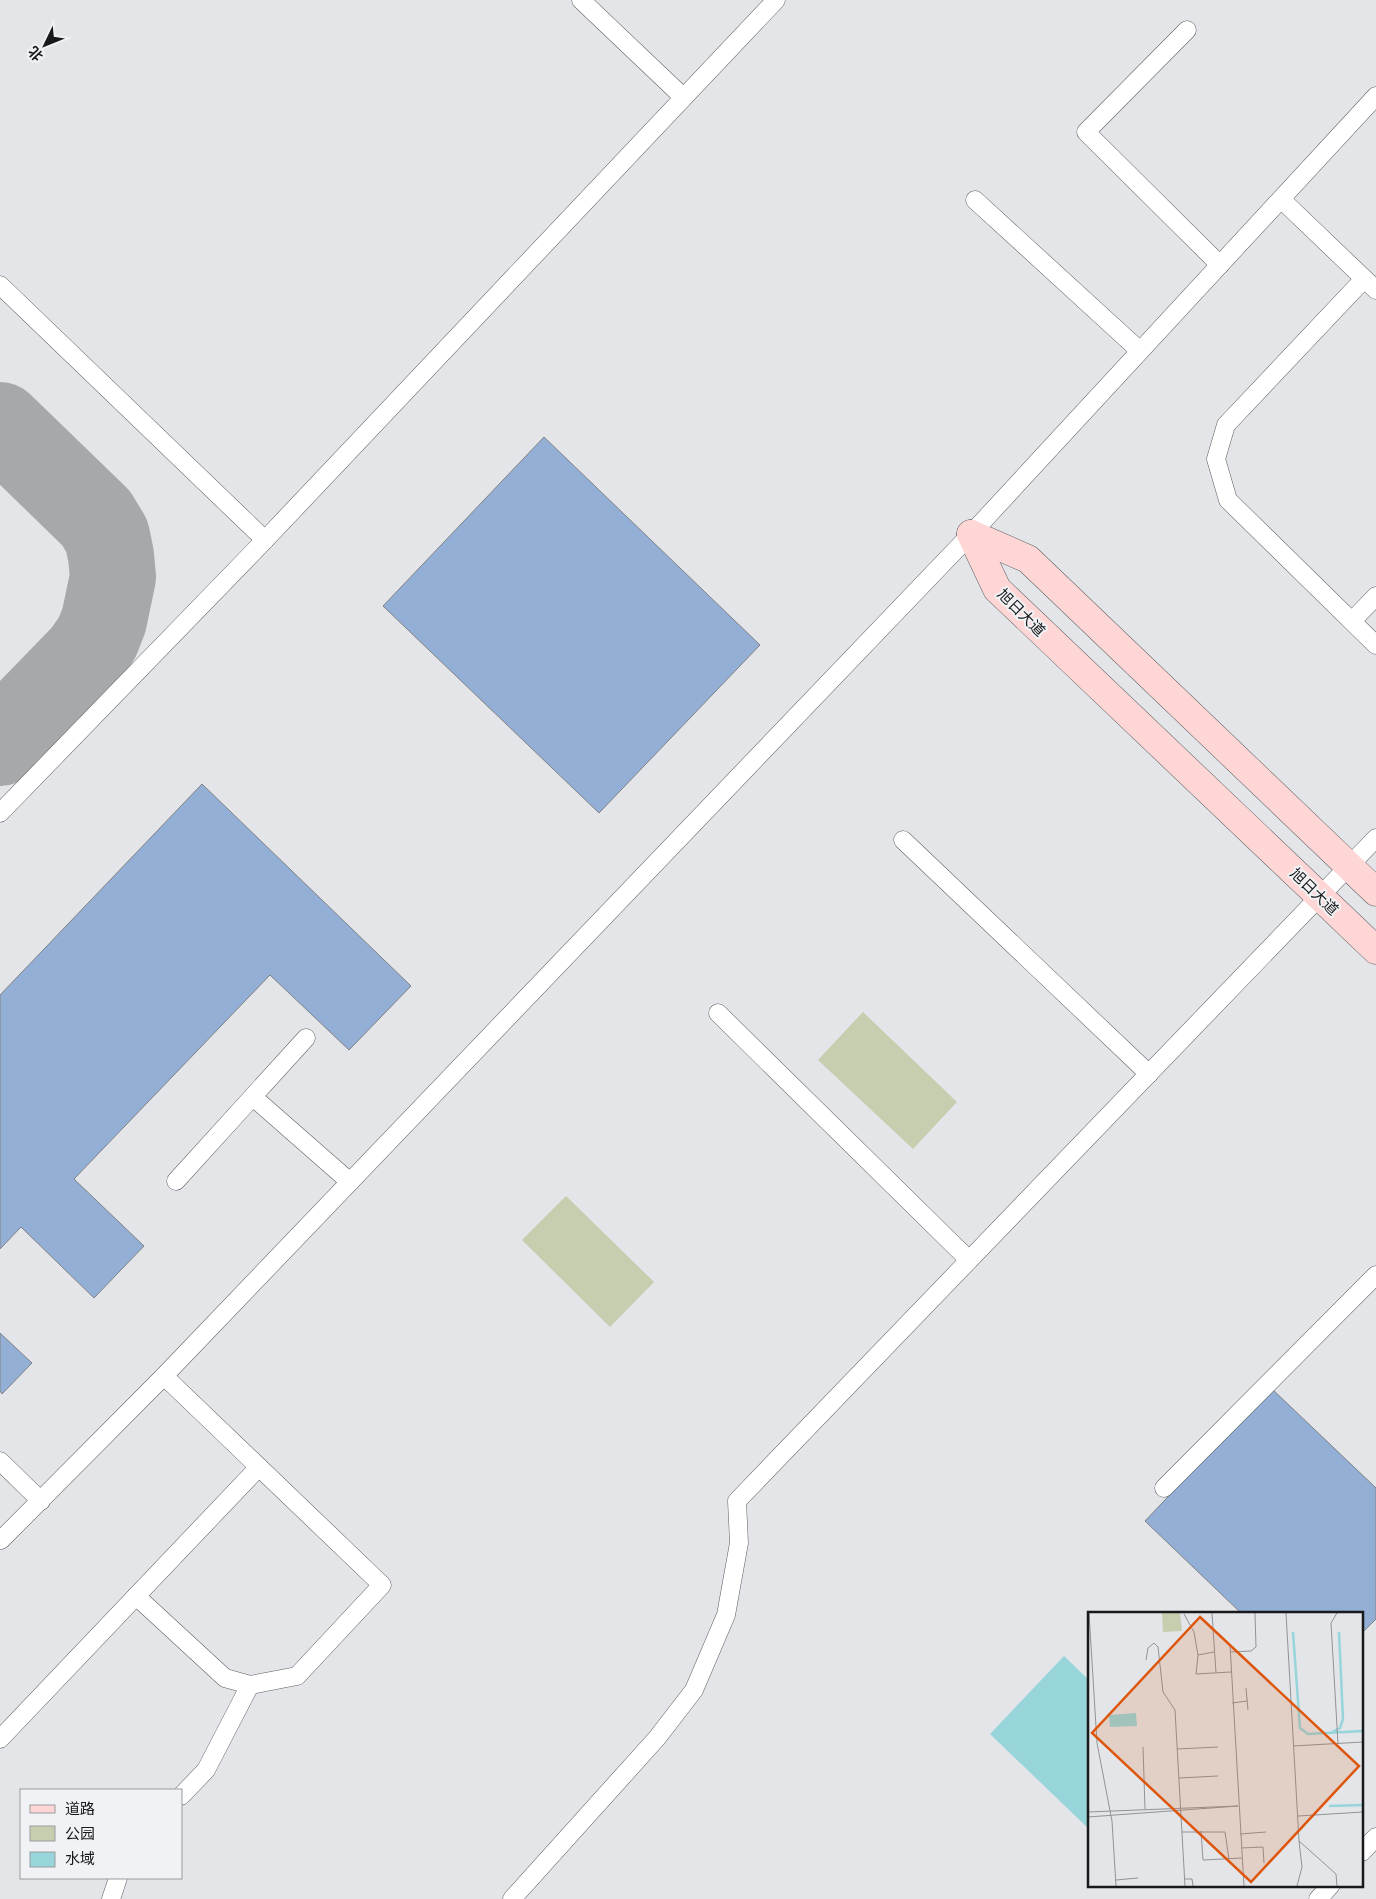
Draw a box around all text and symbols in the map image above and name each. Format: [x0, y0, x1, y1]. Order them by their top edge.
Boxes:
north arrow [20, 20, 70, 70]
text: 北 [24, 43, 46, 65]
street label: 旭日大道 [994, 584, 1050, 640]
street label: 旭日大道 [1287, 864, 1343, 918]
inset map [1088, 1612, 1364, 1886]
legend [20, 1789, 182, 1879]
text: 道路 [65, 1799, 95, 1817]
text: 公园 [65, 1824, 95, 1842]
text: 水域 [65, 1849, 95, 1867]

